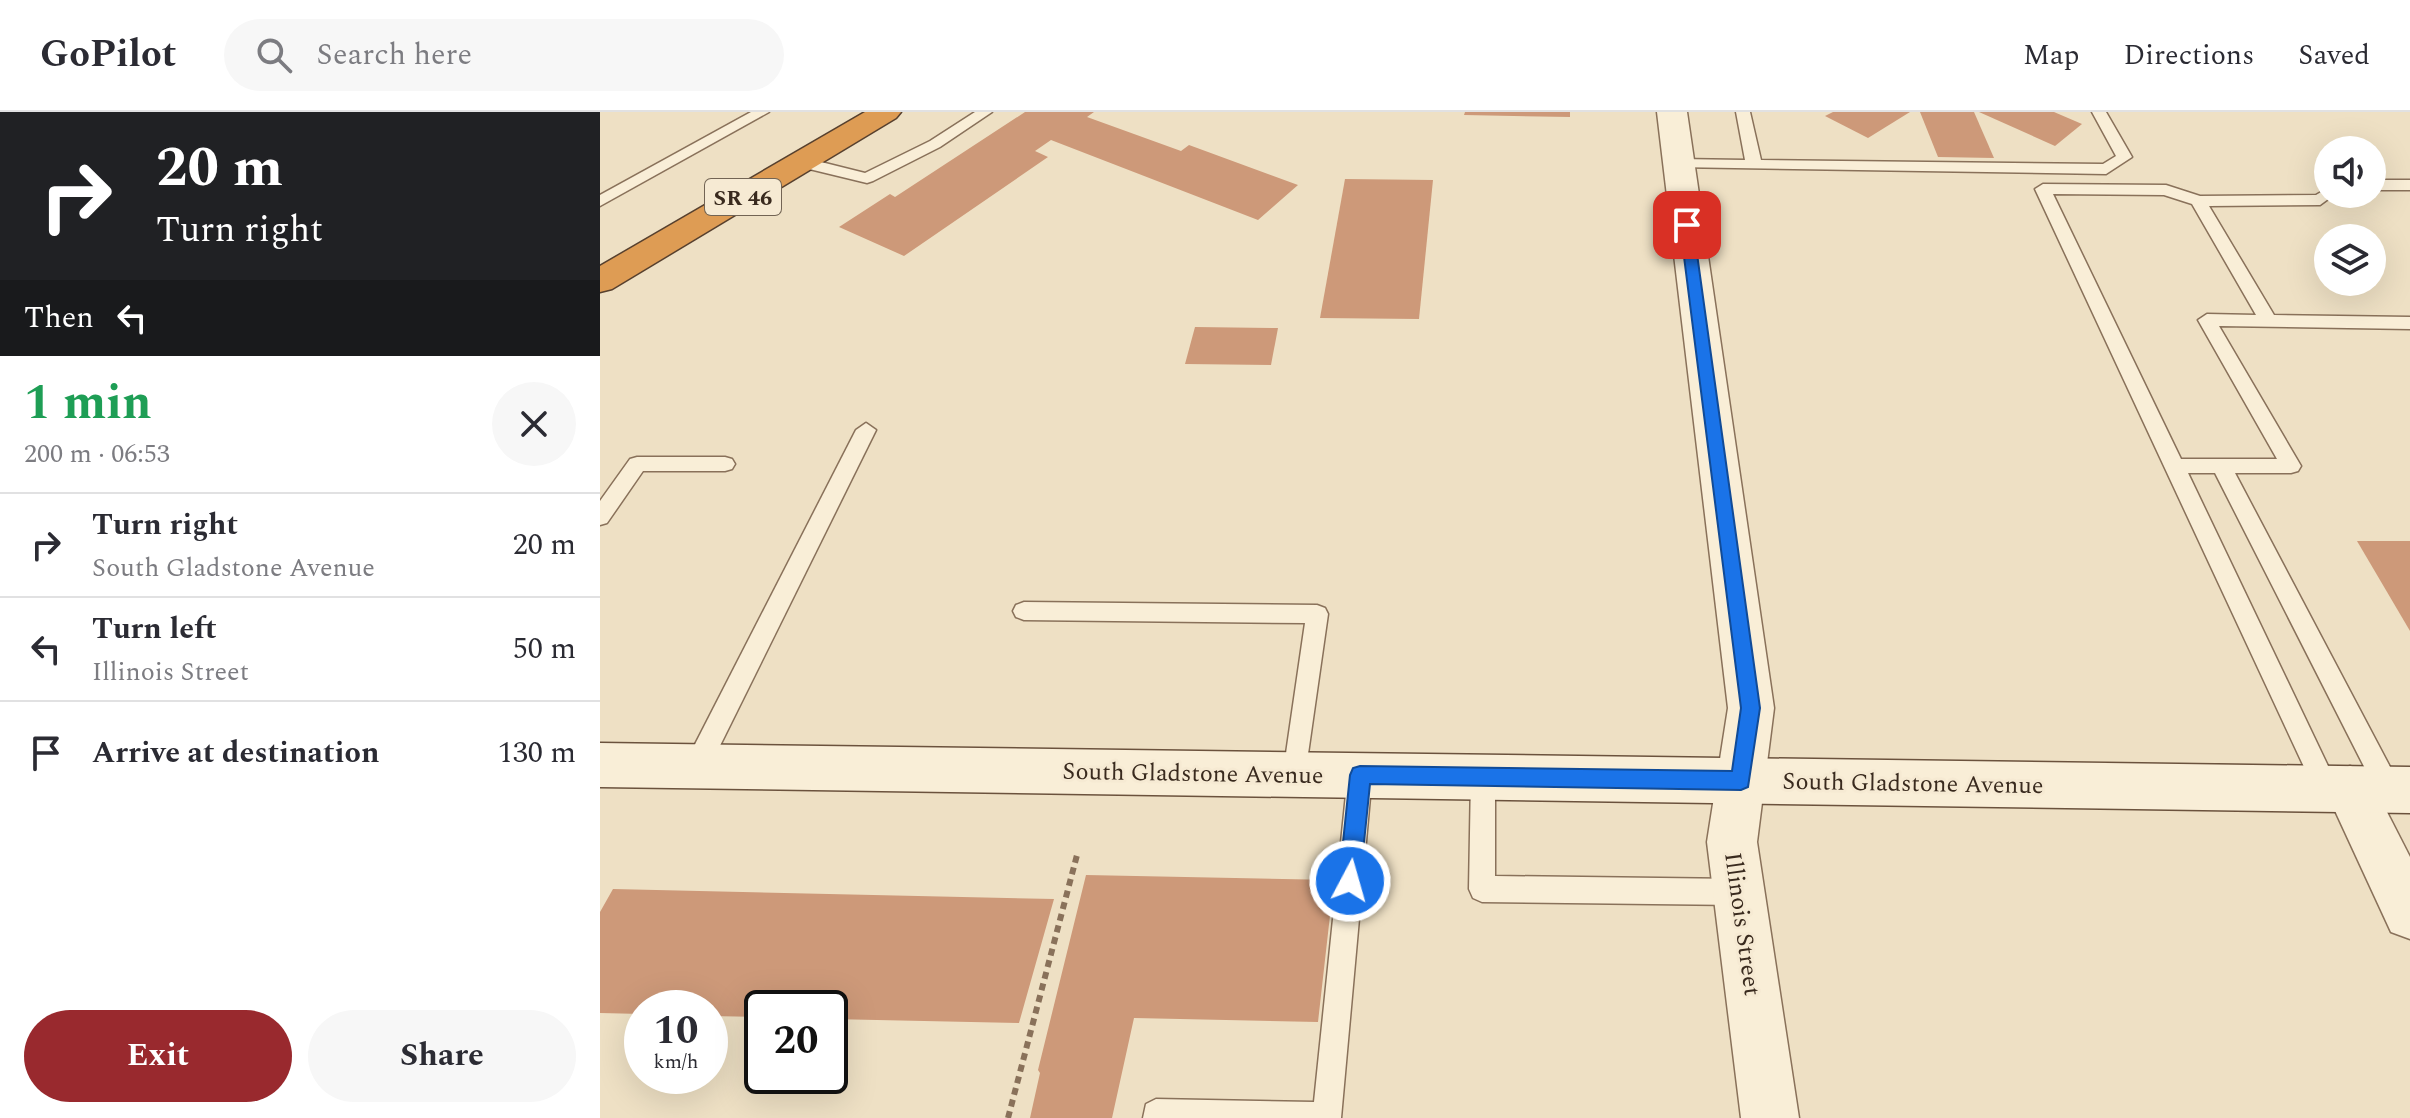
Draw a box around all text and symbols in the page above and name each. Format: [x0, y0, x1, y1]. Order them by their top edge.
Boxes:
search box [224, 19, 784, 91]
text: GoPilot [40, 26, 176, 84]
text: Search here [316, 32, 472, 78]
icon: search [252, 33, 296, 77]
text: Map [2023, 34, 2080, 77]
text: Directions [2124, 34, 2254, 77]
text: Saved [2298, 34, 2370, 77]
text: 20 m [156, 126, 283, 211]
map controls [2314, 136, 2386, 296]
button: sound [2314, 136, 2386, 208]
icon: right [24, 144, 128, 248]
road number: SR 46 [705, 179, 781, 215]
pin [1653, 191, 1721, 259]
text: Turn right [156, 203, 323, 258]
icon: arrive [1665, 203, 1709, 247]
button: layers [2314, 224, 2386, 296]
text: Then [24, 295, 94, 341]
icon: left [110, 296, 154, 340]
text: 1 min [24, 367, 152, 440]
button: close [492, 382, 576, 466]
text: 200 m · 06:53 [24, 434, 170, 474]
text: Turn right [92, 502, 238, 548]
text: 20 m [513, 522, 576, 568]
icon: right [24, 523, 68, 567]
text: South Gladstone Avenue [92, 548, 375, 588]
text: Turn left [92, 606, 217, 652]
text: 50 m [513, 626, 576, 672]
icon: left [24, 627, 68, 671]
text: Illinois Street [92, 652, 249, 692]
text: Arrive at destination [92, 730, 379, 776]
text: 130 m [498, 730, 576, 776]
icon: arrive [24, 731, 68, 775]
street label: South Gladstone Avenue [1062, 754, 1324, 794]
street label: South Gladstone Avenue [1782, 764, 2044, 804]
position arrow [1308, 839, 1392, 923]
street label: Illinois Street [1714, 850, 1770, 998]
speed limit sign: 20 [744, 990, 848, 1094]
text: 10 [654, 1001, 698, 1062]
button: Exit [24, 1010, 292, 1102]
button: Share [308, 1010, 576, 1102]
text: km/h [654, 1047, 699, 1077]

